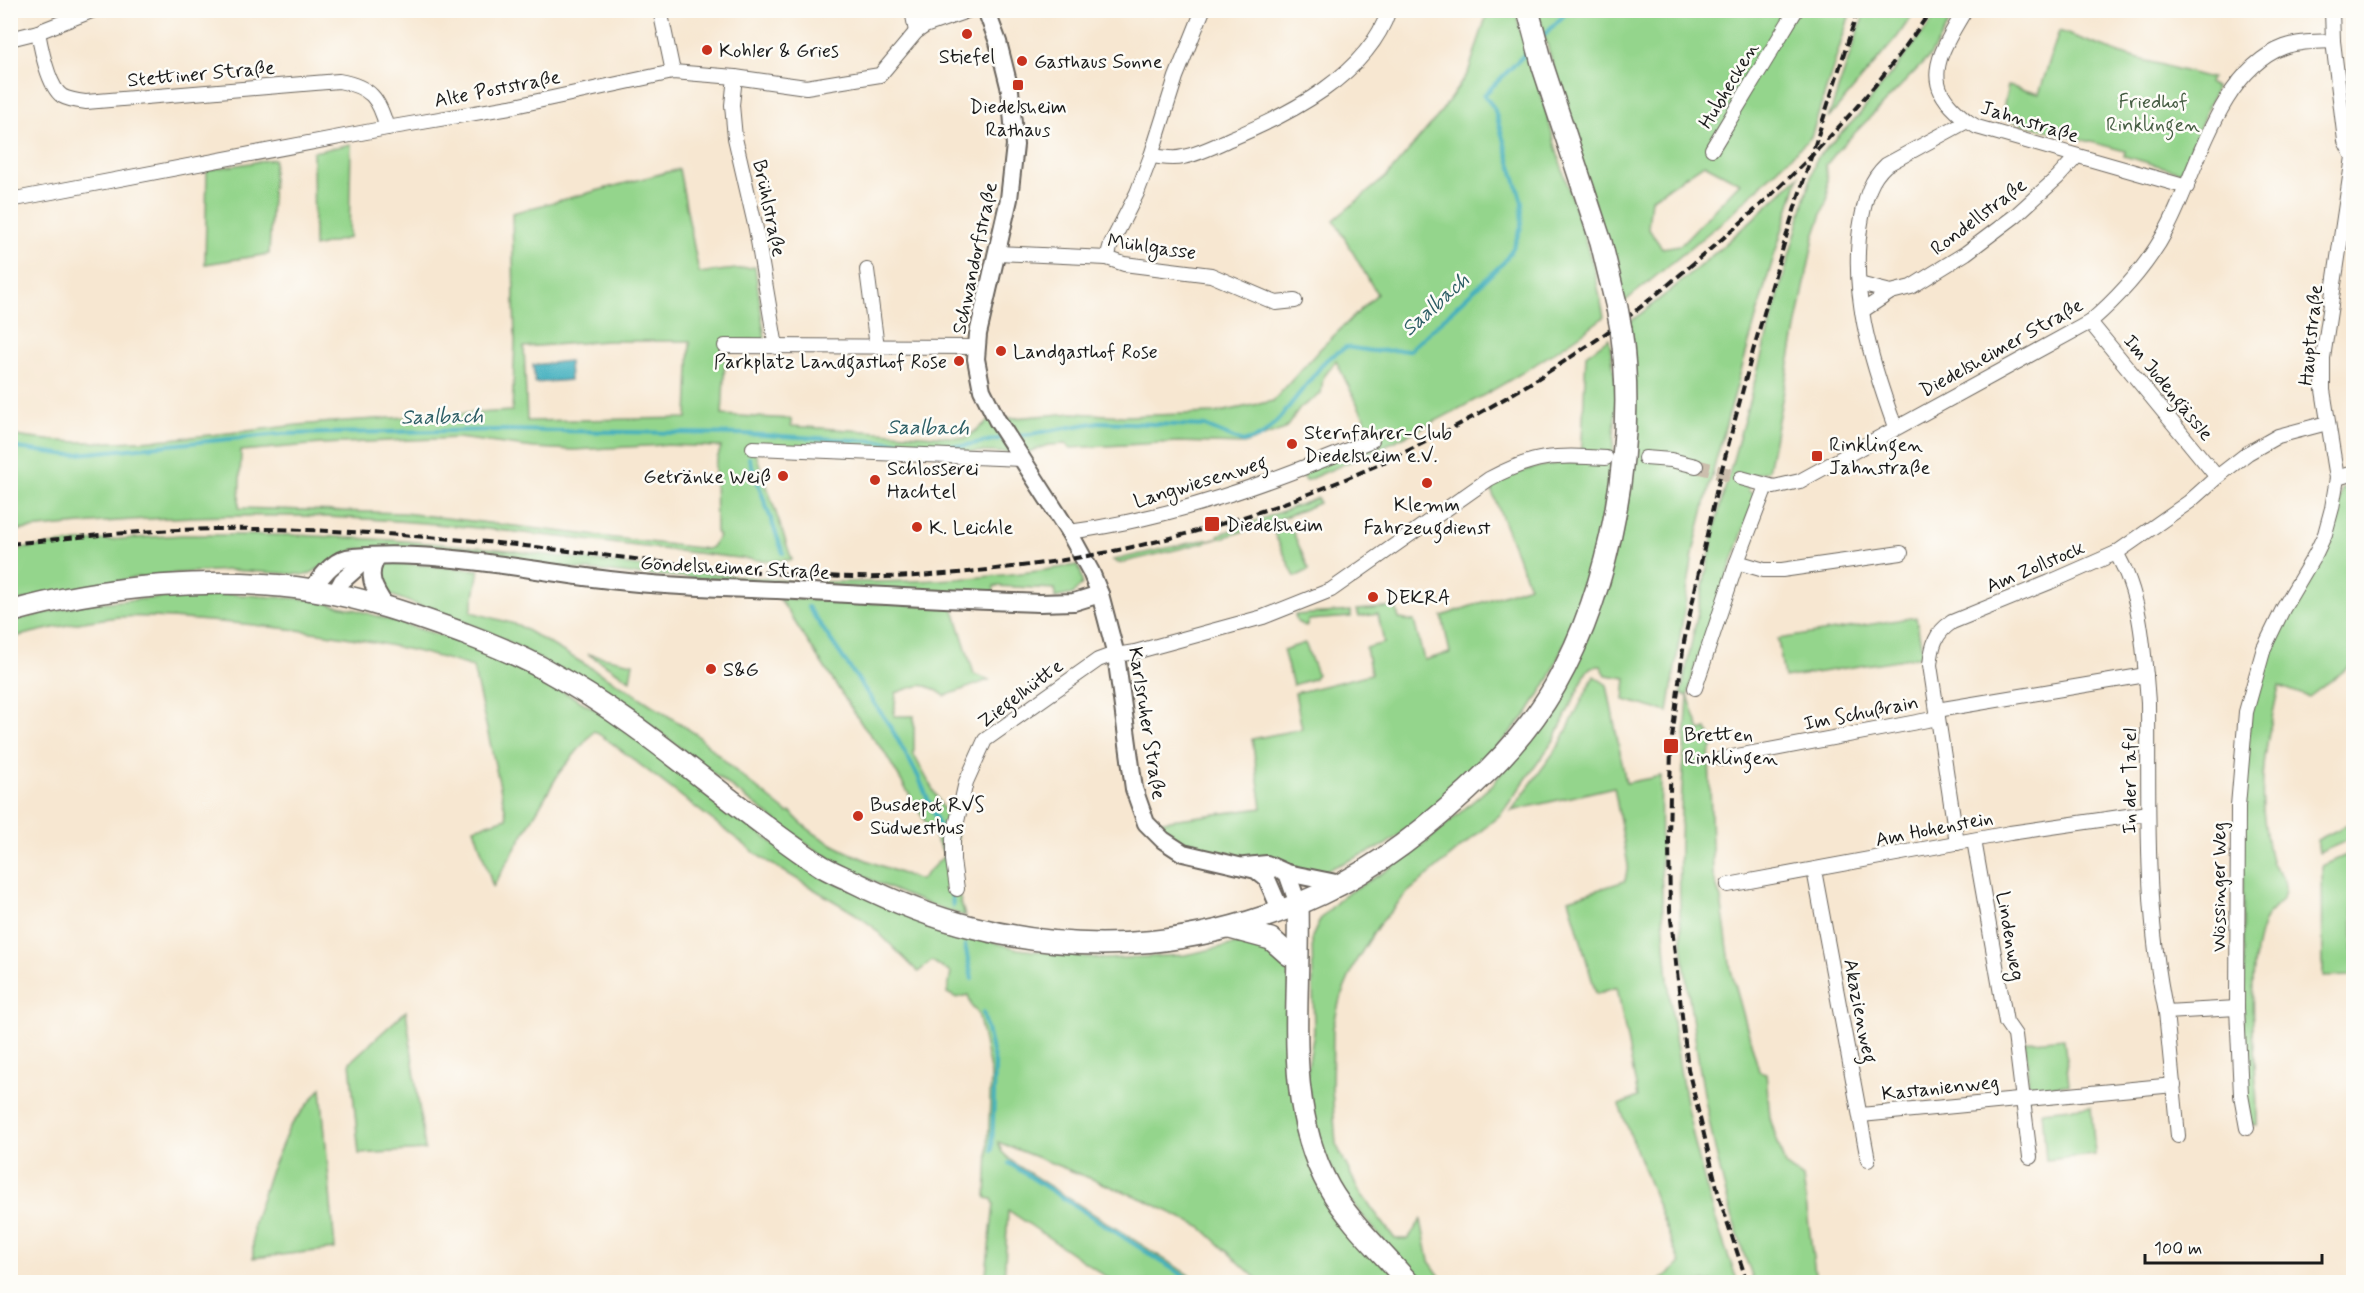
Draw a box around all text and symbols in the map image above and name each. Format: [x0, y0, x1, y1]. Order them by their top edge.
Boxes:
marker: Stiefel [960, 27, 974, 41]
street label: Hubhecken [1693, 37, 1766, 134]
place label: Kohler & Gries [719, 38, 839, 65]
marker: Kohler & Gries [700, 43, 714, 57]
place label: Stiefel [939, 44, 995, 71]
place label: Gasthaus Sonne [1034, 49, 1163, 76]
marker: Gasthaus Sonne [1015, 54, 1029, 68]
street label: Stettiner Straße [126, 55, 276, 94]
street label: Alte Poststraße [432, 64, 563, 115]
marker: Diedelsheim Rathaus [1011, 78, 1025, 92]
park label: Friedhof Rinklingen [2106, 89, 2200, 141]
place label: Diedelsheim Rathaus [969, 94, 1067, 144]
street label: Jahnstraße [1977, 95, 2082, 150]
street label: Brühlstraße [745, 157, 792, 259]
street label: Rondellstraße [1925, 172, 2033, 262]
street label: Schwandorfstraße [946, 179, 1005, 337]
street label: Mühlgasse [1106, 228, 1198, 268]
water label: Saalbach [1396, 267, 1476, 343]
street label: Hauptstraße [2293, 283, 2330, 387]
street label: Diedelsheimer Straße [1915, 292, 2088, 405]
street label: Im Judengässle [2115, 329, 2219, 448]
place label: Landgasthof Rose [1013, 339, 1158, 366]
marker: Landgasthof Rose [994, 344, 1008, 358]
place label: Parkplatz Landgasthof Rose [714, 349, 947, 378]
marker: Parkplatz Landgasthof Rose [952, 354, 966, 368]
water label: Saalbach [401, 402, 484, 432]
water label: Saalbach [887, 413, 970, 443]
place label: Sternfahrer-Club Diedelsheim e.V. [1304, 420, 1452, 470]
place label: Rinklingen Jahnstraße [1829, 432, 1931, 482]
marker: Sternfahrer-Club Diedelsheim e.V. [1285, 437, 1299, 451]
street label: Langwiesenweg [1130, 449, 1271, 517]
marker: Rinklingen Jahnstraße [1810, 449, 1824, 463]
place label: Schlosserei Hachtel [887, 456, 979, 506]
place label: Getränke Weiß [643, 464, 771, 491]
marker: Getränke Weiß [776, 469, 790, 483]
marker: Schlosserei Hachtel [868, 473, 882, 487]
marker: Klemm Fahrzeugdienst [1420, 476, 1434, 490]
place label: Klemm Fahrzeugdienst [1364, 492, 1491, 544]
place label: Diedelsheim [1226, 512, 1323, 539]
place label: K. Leichle [929, 515, 1013, 542]
marker: Diedelsheim [1203, 515, 1221, 533]
marker: K. Leichle [910, 520, 924, 534]
street label: Am Zollstock [1982, 535, 2089, 600]
street label: Gondelsheimer Straße [639, 550, 831, 587]
place label: DEKRA [1385, 585, 1450, 612]
marker: DEKRA [1366, 590, 1380, 604]
street label: Karlsruher Straße [1121, 645, 1172, 802]
street label: Ziegelhütte [973, 653, 1071, 737]
place label: S&G [723, 657, 759, 684]
marker: S&G [704, 662, 718, 676]
street label: Im Schußrain [1802, 689, 1921, 738]
place label: Bretten Rinklingen [1684, 722, 1778, 774]
street label: In der Tafel [2117, 728, 2144, 834]
marker: Bretten Rinklingen [1662, 737, 1680, 755]
place label: Busdepot RVS Südwestbus [870, 792, 985, 842]
street label: Am Hohenstein [1873, 805, 1995, 854]
marker: Busdepot RVS Südwestbus [851, 809, 865, 823]
street label: Wössinger Weg [2206, 822, 2233, 952]
street label: Lindenweg [1987, 889, 2031, 983]
street label: Akazienweg [1834, 957, 1883, 1066]
street label: Kastanienweg [1880, 1069, 2000, 1108]
scale bar [2145, 1227, 2322, 1265]
text: 100 m [2154, 1237, 2202, 1261]

